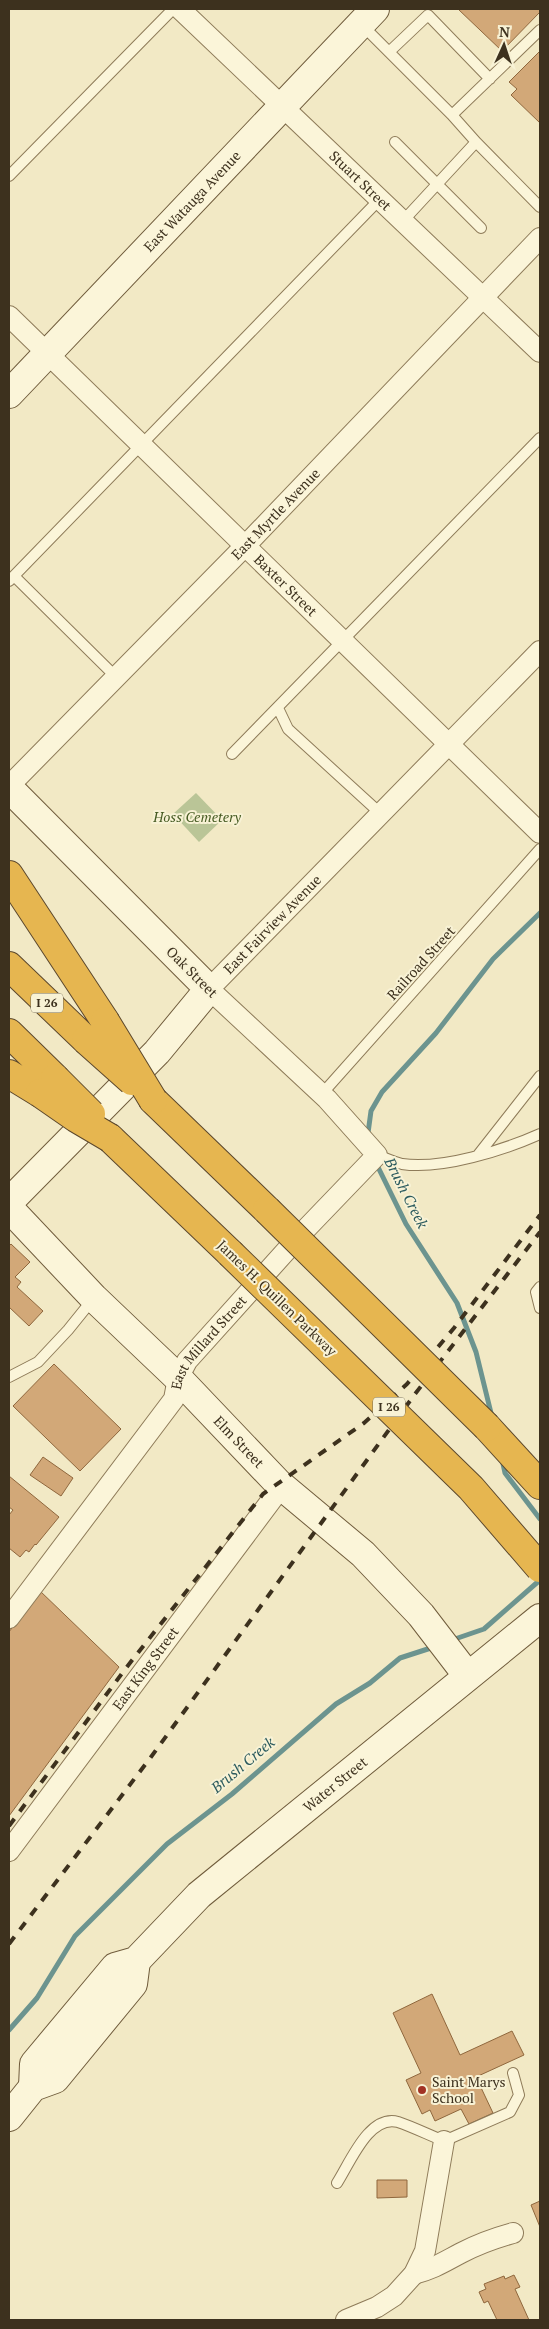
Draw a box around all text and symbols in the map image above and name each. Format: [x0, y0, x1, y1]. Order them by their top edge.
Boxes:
north arrow [479, 20, 529, 70]
text: N [499, 22, 511, 41]
street label: East Watauga Avenue [139, 146, 245, 256]
street label: Stuart Street [325, 146, 396, 215]
street label: East Myrtle Avenue [227, 464, 324, 563]
street label: Baxter Street [250, 550, 322, 621]
park label: Hoss Cemetery [152, 807, 241, 826]
street label: East Fairview Avenue [219, 870, 325, 978]
street label: Railroad Street [382, 921, 459, 1004]
street label: Oak Street [163, 942, 223, 1002]
road number: I 26 [31, 994, 63, 1012]
water label: Brush Creek [380, 1153, 434, 1232]
street label: James H. Quillen Parkway [213, 1235, 342, 1361]
street label: East Millard Street [166, 1290, 251, 1391]
road number: I 26 [373, 1398, 405, 1416]
street label: Elm Street [210, 1411, 269, 1472]
street label: East King Street [108, 1622, 183, 1714]
water label: Brush Creek [206, 1731, 279, 1797]
street label: Water Street [299, 1752, 372, 1816]
place label: Saint Marys School [432, 2072, 506, 2107]
marker: Saint Marys School [416, 2084, 428, 2096]

